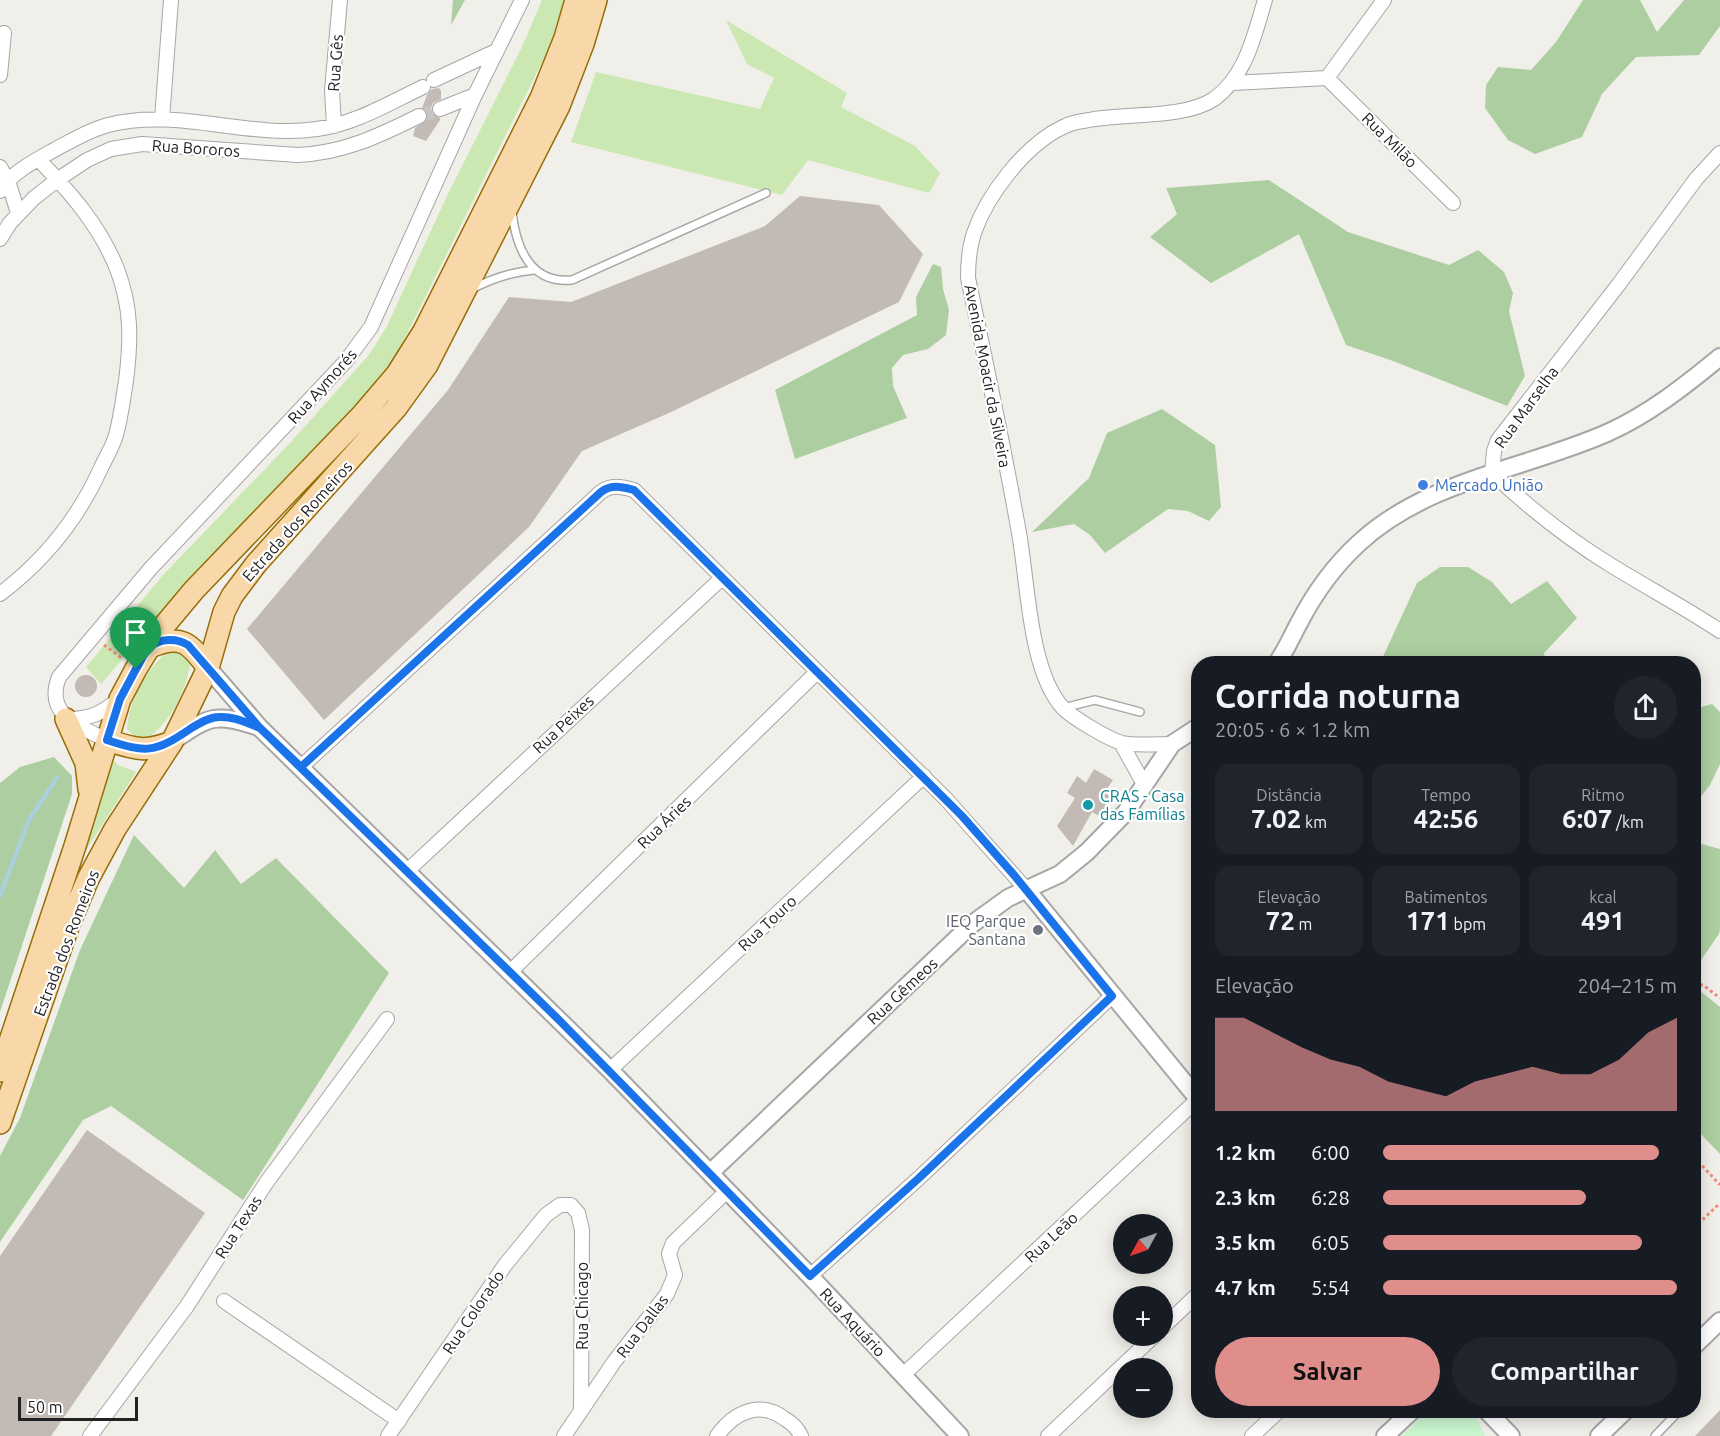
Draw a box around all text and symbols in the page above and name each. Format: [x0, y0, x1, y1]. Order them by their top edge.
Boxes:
street label: Rua Gês [324, 34, 346, 92]
street label: Rua Milão [1359, 109, 1421, 171]
street label: Rua Bororos [151, 136, 241, 160]
street label: Avenida Moacir da Silveira [961, 283, 1015, 469]
street label: Rua Aymorés [284, 345, 360, 427]
street label: Rua Marselha [1490, 363, 1562, 451]
street label: Estrada dos Romeiros [238, 457, 356, 585]
place label: Mercado União [1435, 476, 1543, 494]
marker: Mercado União [1416, 478, 1430, 492]
pin [110, 607, 161, 669]
icon: arrive [119, 616, 152, 649]
button: share [1614, 676, 1677, 739]
text: Corrida noturna [1215, 677, 1461, 714]
street label: Rua Peixes [529, 691, 597, 757]
text: 20:05 · 6 × 1.2 km [1215, 718, 1370, 741]
text: Distância [1256, 786, 1322, 804]
text: Tempo [1421, 786, 1471, 804]
text: Ritmo [1581, 786, 1625, 804]
place label: CRAS - Casa das Famílias [1100, 787, 1185, 823]
street label: Rua Áries [632, 791, 694, 852]
marker: CRAS - Casa das Famílias [1081, 798, 1095, 812]
text: 7.02 [1251, 804, 1301, 833]
text: 42:56 [1413, 804, 1479, 833]
text: 6:07 [1562, 804, 1612, 833]
text: km [1301, 813, 1327, 831]
text: /km [1612, 813, 1644, 831]
street label: Estrada dos Romeiros [30, 867, 102, 1019]
text: Elevação [1258, 888, 1321, 906]
text: Batimentos [1405, 888, 1487, 906]
text: kcal [1589, 888, 1617, 906]
street label: Rua Touro [734, 892, 800, 954]
text: 72 [1266, 906, 1295, 935]
text: 171 [1406, 906, 1450, 935]
text: 491 [1581, 906, 1625, 935]
place label: IEQ Parque Santana [946, 912, 1026, 948]
text: m [1295, 915, 1312, 933]
text: bpm [1450, 915, 1486, 933]
marker: IEQ Parque Santana [1031, 923, 1045, 937]
street label: Rua Gêmeos [863, 954, 941, 1028]
text: Elevação [1215, 974, 1294, 997]
text: 204–215 m [1578, 974, 1677, 997]
text: 1.2 km [1215, 1141, 1276, 1164]
text: 6:00 [1311, 1141, 1350, 1164]
text: 2.3 km [1215, 1186, 1276, 1209]
text: 6:28 [1311, 1186, 1350, 1209]
street label: Rua Texas [211, 1192, 265, 1262]
street label: Rua Leão [1021, 1208, 1081, 1266]
north arrow [1113, 1214, 1173, 1274]
map controls [1113, 1214, 1173, 1418]
text: 3.5 km [1215, 1231, 1276, 1254]
text: 6:05 [1311, 1231, 1350, 1254]
street label: Rua Chicago [573, 1262, 591, 1350]
street label: Rua Colorado [439, 1267, 507, 1357]
text: 4.7 km [1215, 1276, 1276, 1299]
text: 5:54 [1311, 1276, 1350, 1299]
street label: Rua Aquário [817, 1284, 889, 1360]
button: + [1113, 1286, 1173, 1346]
street label: Rua Dallas [613, 1291, 672, 1361]
button: Salvar [1215, 1337, 1440, 1406]
button: Compartilhar [1452, 1337, 1677, 1406]
button: − [1113, 1358, 1173, 1418]
scale bar [18, 1394, 138, 1422]
text: 50 m [27, 1398, 63, 1416]

